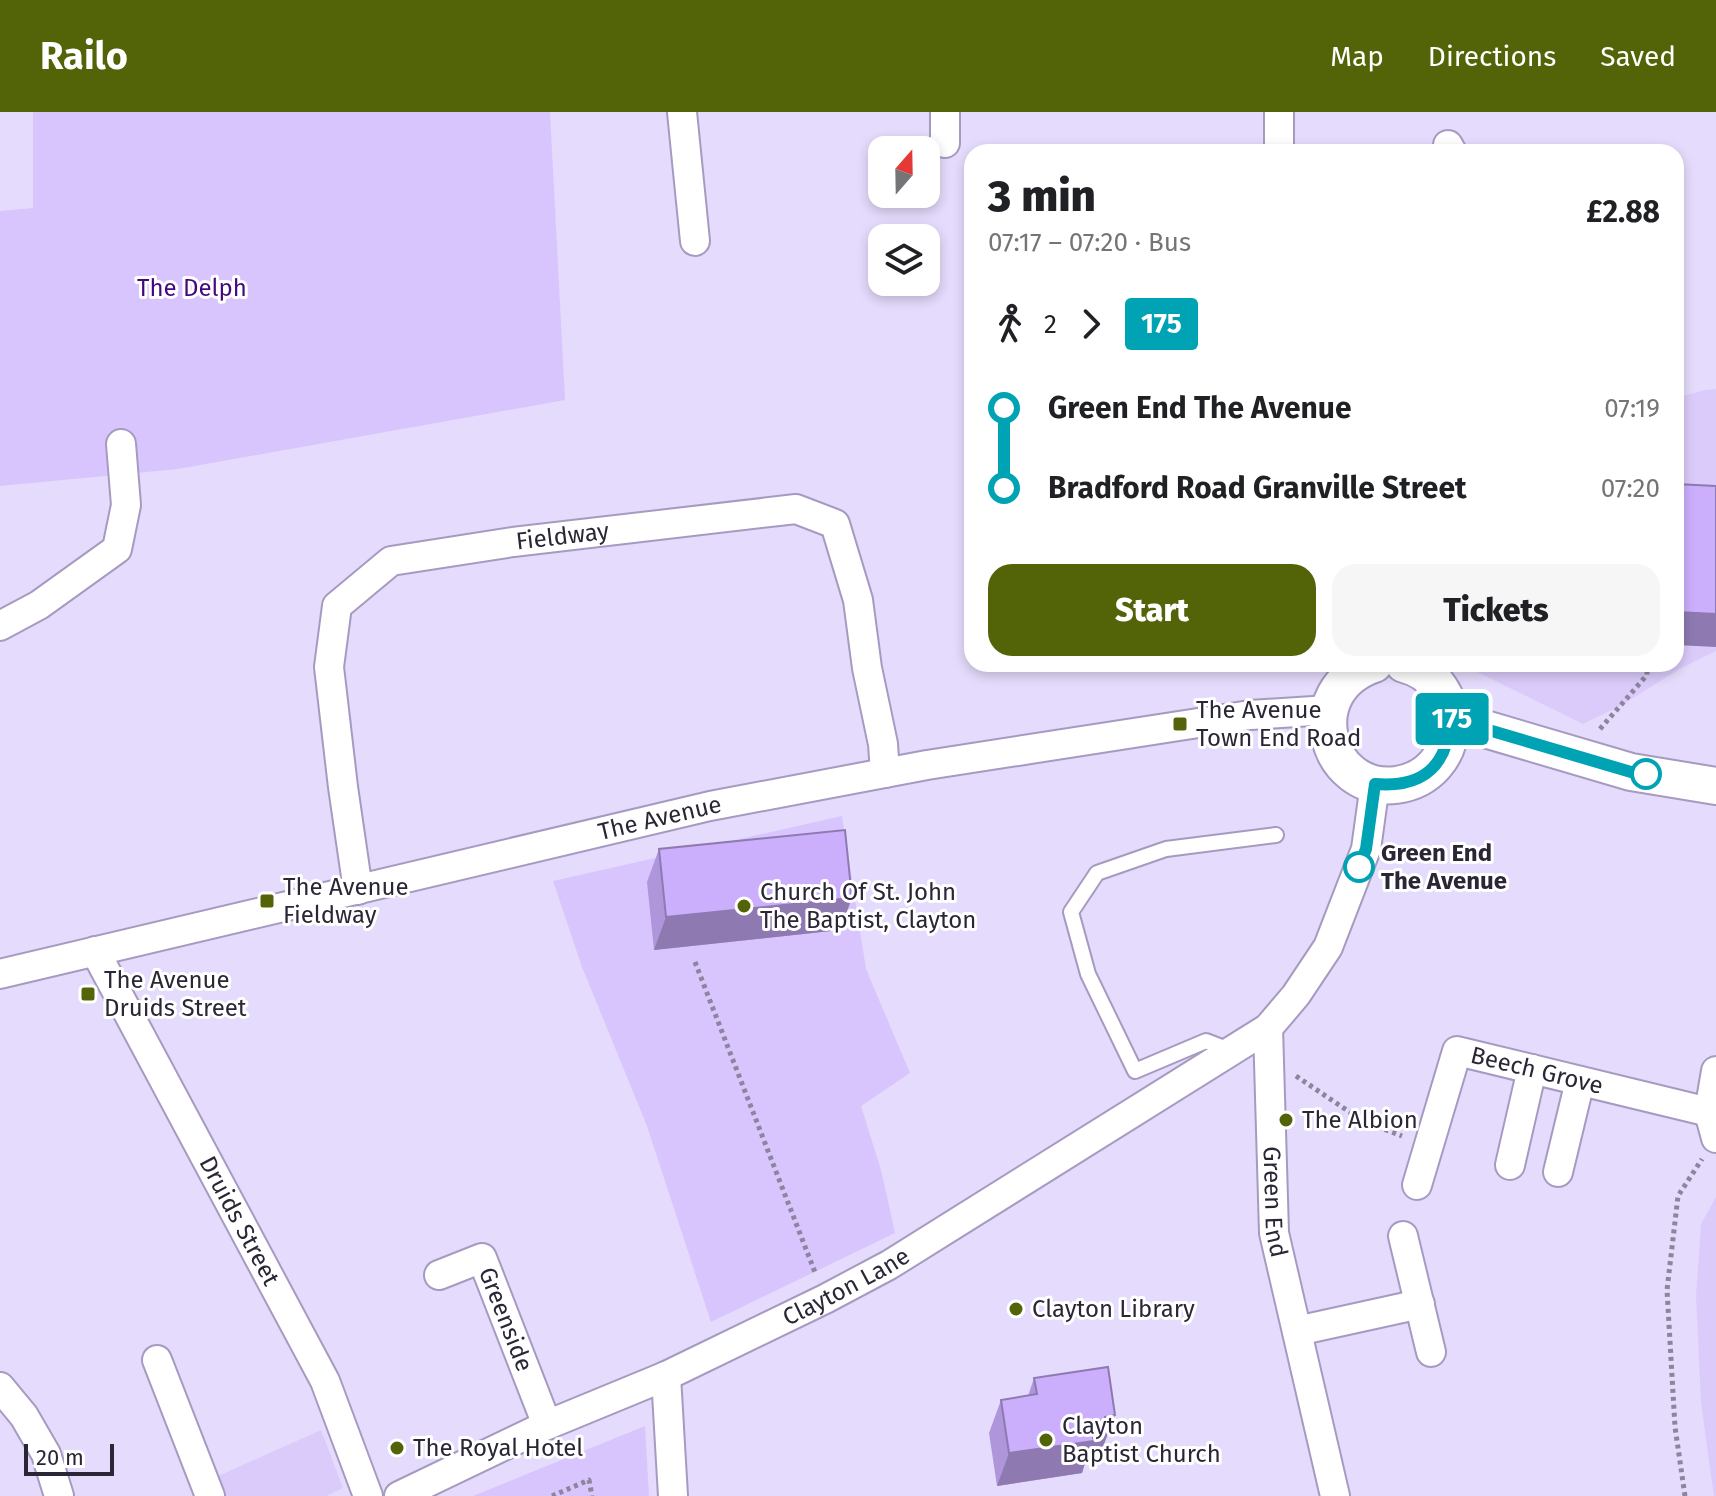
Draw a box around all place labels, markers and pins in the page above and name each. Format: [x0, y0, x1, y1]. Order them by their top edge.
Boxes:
place label: The Avenue Town End Road [1196, 696, 1361, 752]
marker: The Avenue Town End Road [1171, 715, 1189, 733]
unlabelled marker [1631, 759, 1661, 789]
place label: Green End The Avenue [1381, 839, 1507, 895]
marker: Green End The Avenue [1344, 852, 1374, 882]
place label: The Avenue Fieldway [283, 873, 409, 929]
place label: Church Of St. John The Baptist, Clayton [760, 878, 976, 934]
marker: The Avenue Fieldway [258, 892, 276, 910]
marker: Church Of St. John The Baptist, Clayton [735, 897, 753, 915]
place label: The Avenue Druids Street [104, 966, 247, 1022]
marker: The Avenue Druids Street [79, 985, 97, 1003]
place label: The Albion [1302, 1106, 1418, 1134]
marker: The Albion [1277, 1111, 1295, 1129]
place label: Clayton Library [1032, 1295, 1195, 1323]
marker: Clayton Library [1007, 1300, 1025, 1318]
place label: Clayton Baptist Church [1062, 1412, 1221, 1468]
marker: Clayton Baptist Church [1037, 1431, 1055, 1449]
place label: The Royal Hotel [413, 1434, 583, 1462]
marker: The Royal Hotel [388, 1439, 406, 1457]

